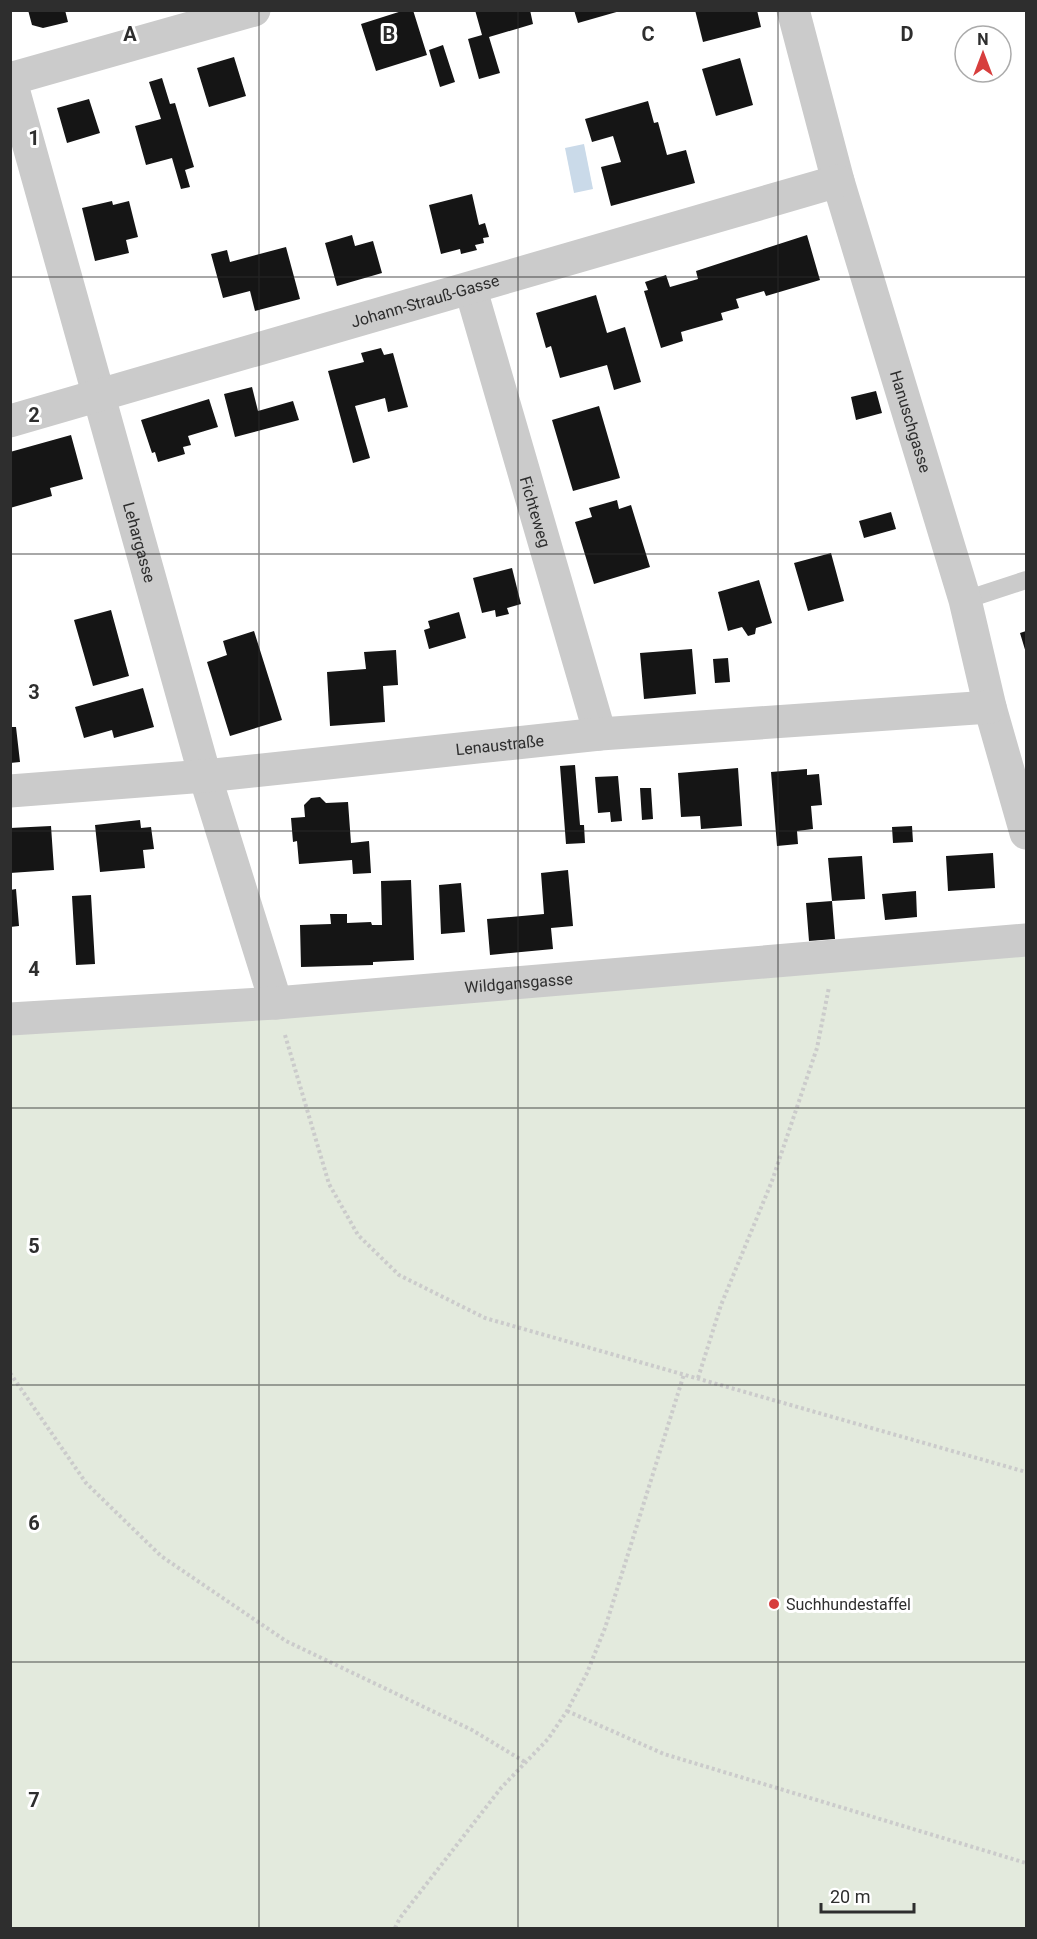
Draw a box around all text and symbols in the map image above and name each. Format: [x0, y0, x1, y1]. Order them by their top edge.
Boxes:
text: A [123, 22, 137, 46]
text: B [383, 22, 395, 46]
text: C [641, 22, 655, 46]
text: D [901, 22, 914, 46]
north arrow [953, 24, 1013, 84]
text: N [977, 30, 989, 49]
text: 1 [28, 126, 40, 150]
street label: Johann-Strauß-Gasse [349, 271, 501, 332]
street label: Hanuschgasse [886, 368, 935, 475]
text: 2 [28, 403, 40, 427]
street label: Fichteweg [516, 474, 554, 550]
street label: Lehargasse [119, 500, 159, 585]
text: 3 [28, 680, 40, 704]
street label: Lenaustraße [455, 731, 545, 759]
text: 4 [28, 957, 40, 981]
street label: Wildgansgasse [464, 969, 574, 997]
text: 5 [28, 1234, 40, 1258]
text: 6 [28, 1511, 40, 1535]
place label: Suchhundestaffel [786, 1595, 911, 1614]
marker: Suchhundestaffel [767, 1597, 781, 1611]
text: 7 [28, 1788, 40, 1812]
scale bar [821, 1876, 914, 1914]
text: 20 m [830, 1886, 870, 1907]

